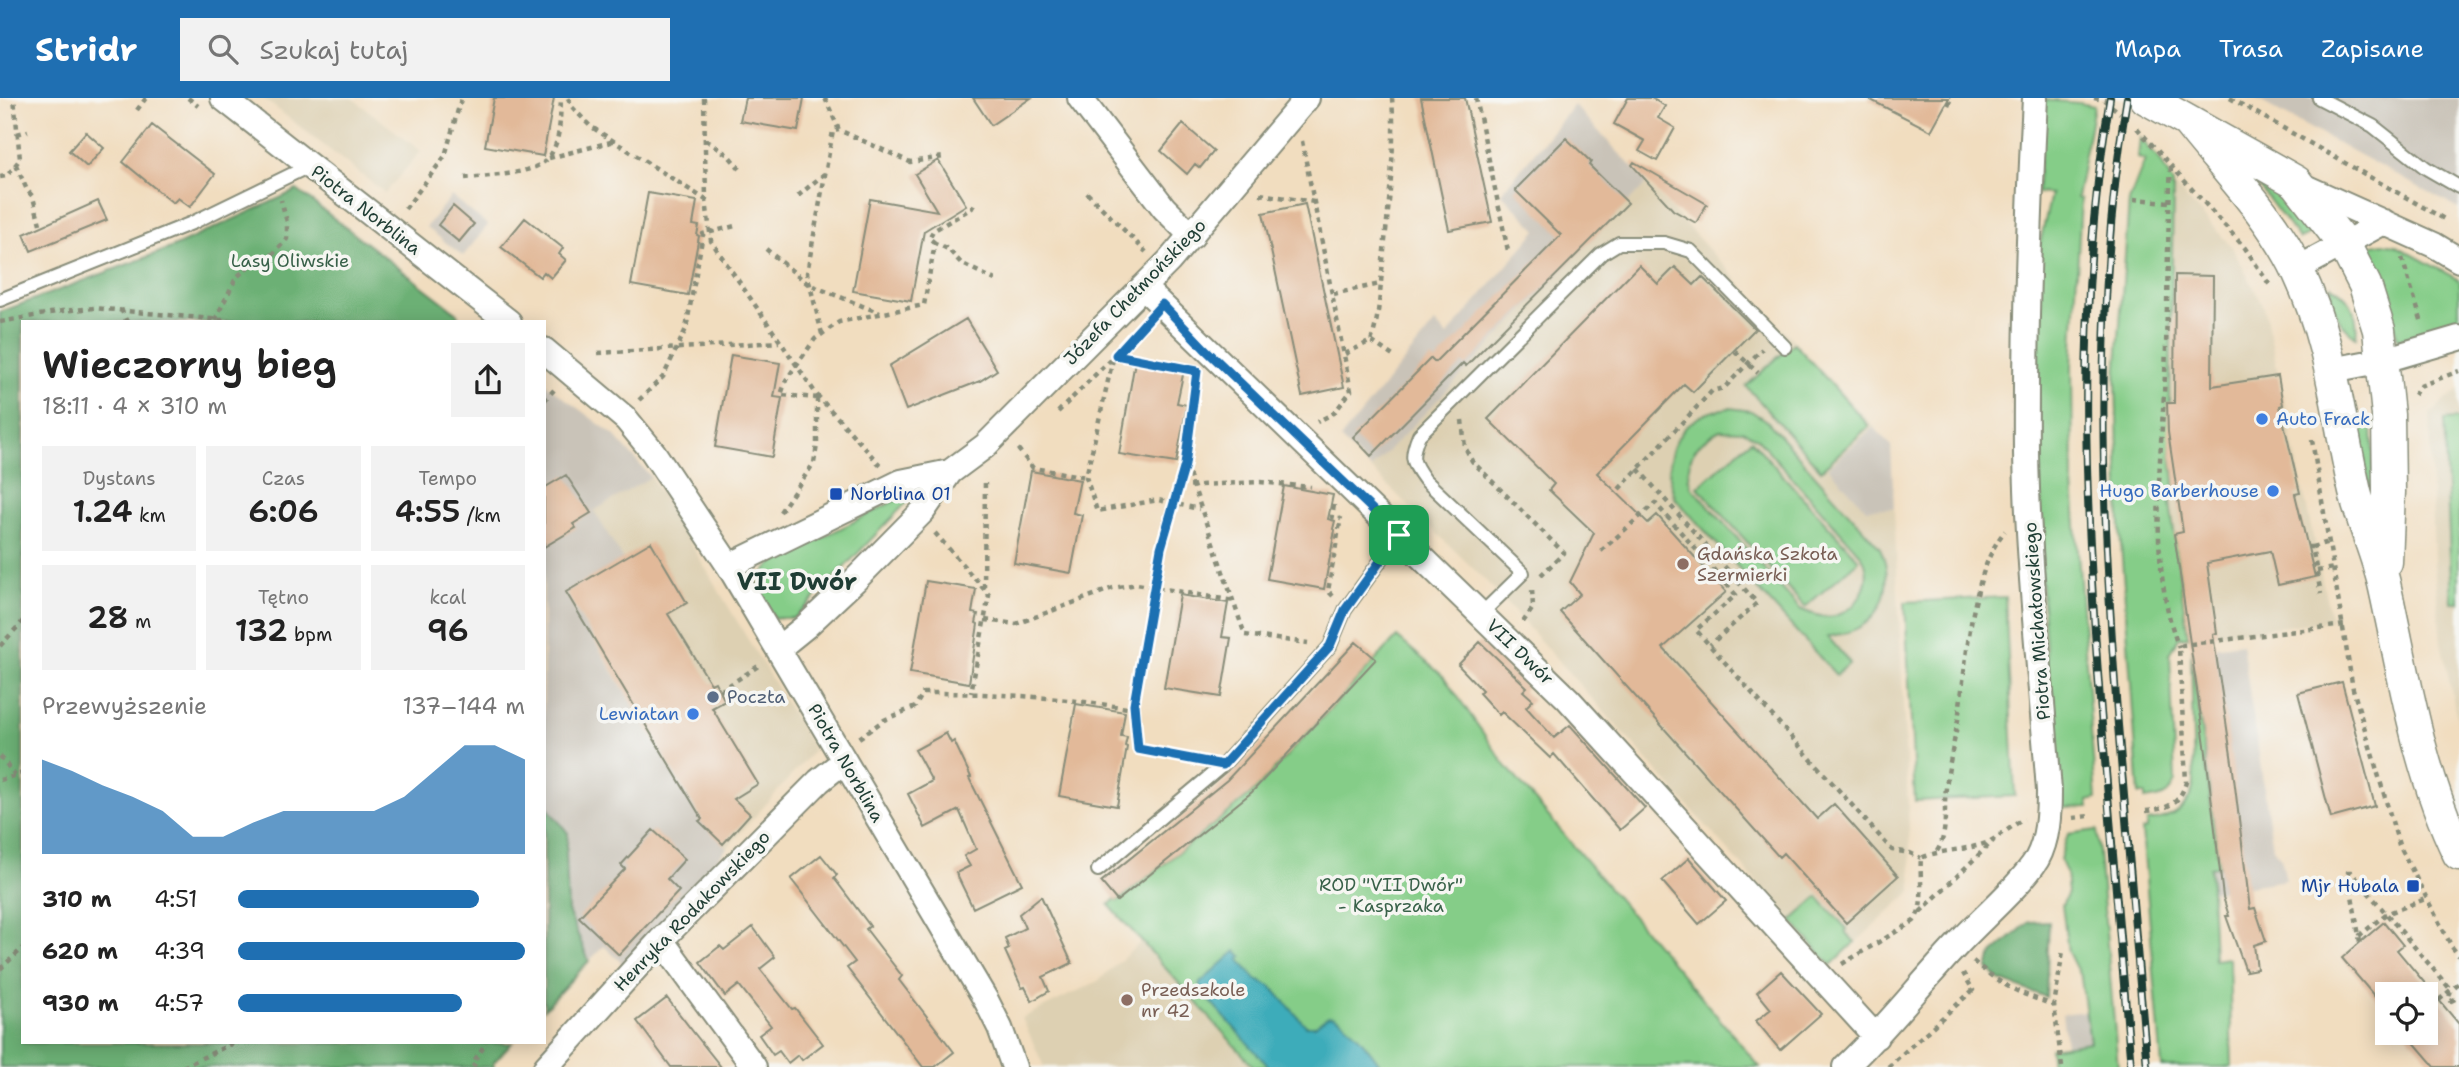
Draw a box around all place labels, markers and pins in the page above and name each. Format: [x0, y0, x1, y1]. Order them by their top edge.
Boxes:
place label: Auto Frack [2276, 407, 2370, 431]
marker: Auto Frack [2254, 411, 2270, 427]
place label: Hugo Barberhouse [2099, 479, 2259, 503]
place label: Norblina 01 [850, 482, 951, 506]
marker: Hugo Barberhouse [2265, 483, 2281, 499]
marker: Norblina 01 [828, 486, 844, 502]
pin [1369, 505, 1429, 565]
place label: Gdańska Szkoła Szermierki [1697, 542, 1838, 587]
marker: Gdańska Szkoła Szermierki [1675, 556, 1691, 572]
place label: Poczta [727, 685, 786, 709]
marker: Poczta [705, 689, 721, 705]
place label: Lewiatan [599, 702, 679, 726]
marker: Lewiatan [685, 706, 701, 722]
place label: Mjr Hubala [2301, 874, 2399, 898]
marker: Mjr Hubala [2405, 878, 2421, 894]
place label: Przedszkole nr 42 [1141, 978, 1245, 1023]
marker: Przedszkole nr 42 [1119, 992, 1135, 1008]

